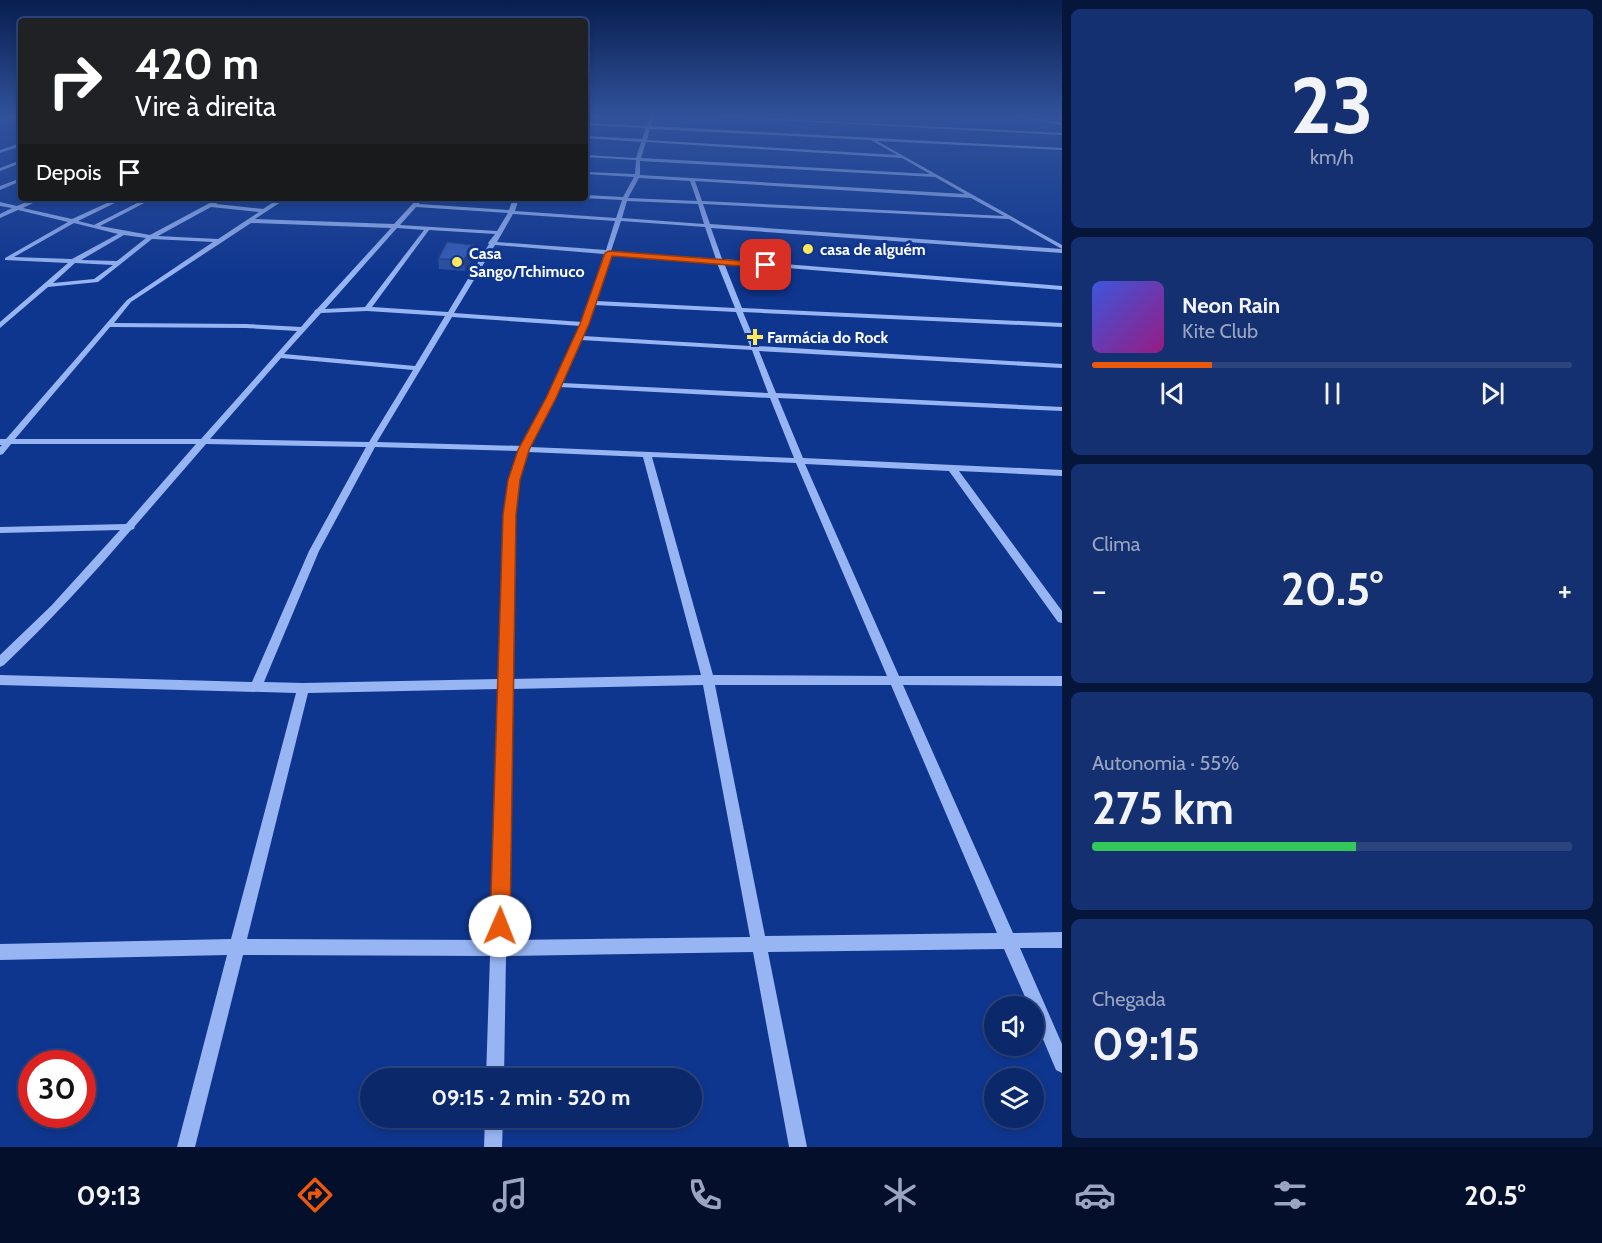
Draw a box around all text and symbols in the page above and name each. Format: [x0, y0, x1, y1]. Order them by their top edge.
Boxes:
text: 420 m [135, 38, 259, 90]
icon: right [36, 42, 114, 120]
text: 23 [1290, 58, 1374, 153]
text: Vire à direita [135, 90, 276, 123]
text: km/h [1310, 145, 1354, 169]
icon: arrive [113, 156, 146, 189]
text: Depois [36, 159, 101, 186]
pin [740, 239, 791, 290]
place label: casa de alguém [820, 240, 926, 259]
marker: casa de alguém [801, 242, 815, 256]
place label: Casa Sango/Tchimuco [469, 244, 585, 281]
icon: arrive [749, 248, 782, 281]
marker: Casa Sango/Tchimuco [450, 255, 464, 269]
text: Neon Rain [1182, 292, 1280, 319]
text: Kite Club [1182, 319, 1258, 343]
place label: Farmácia do Rock [767, 328, 889, 347]
marker: Farmácia do Rock [748, 330, 762, 344]
icon: previous [1156, 377, 1189, 410]
icon: pause [1316, 377, 1349, 410]
icon: next [1476, 377, 1509, 410]
text: Clima [1092, 532, 1140, 556]
text: 20.5° [1281, 562, 1383, 616]
text: − [1092, 570, 1107, 610]
text: + [1557, 570, 1572, 610]
text: Autonomia · 55% [1092, 751, 1239, 775]
text: 275 km [1092, 781, 1234, 835]
position arrow [468, 894, 532, 958]
text: Chegada [1092, 987, 1166, 1011]
map controls [984, 996, 1044, 1128]
button: sound [984, 996, 1044, 1056]
text: 09:15 [1092, 1017, 1200, 1071]
speed limit sign: 30 [18, 1050, 96, 1128]
button: layers [984, 1068, 1044, 1128]
text: 09:15 · 2 min · 520 m [432, 1084, 630, 1111]
icon: directions [294, 1174, 336, 1216]
icon: music [489, 1174, 531, 1216]
icon: phone [684, 1174, 726, 1216]
icon: climate [879, 1174, 921, 1216]
icon: car [1074, 1174, 1116, 1216]
icon: filters [1269, 1174, 1311, 1216]
text: 09:13 [76, 1179, 141, 1212]
text: 20.5° [1464, 1179, 1525, 1212]

